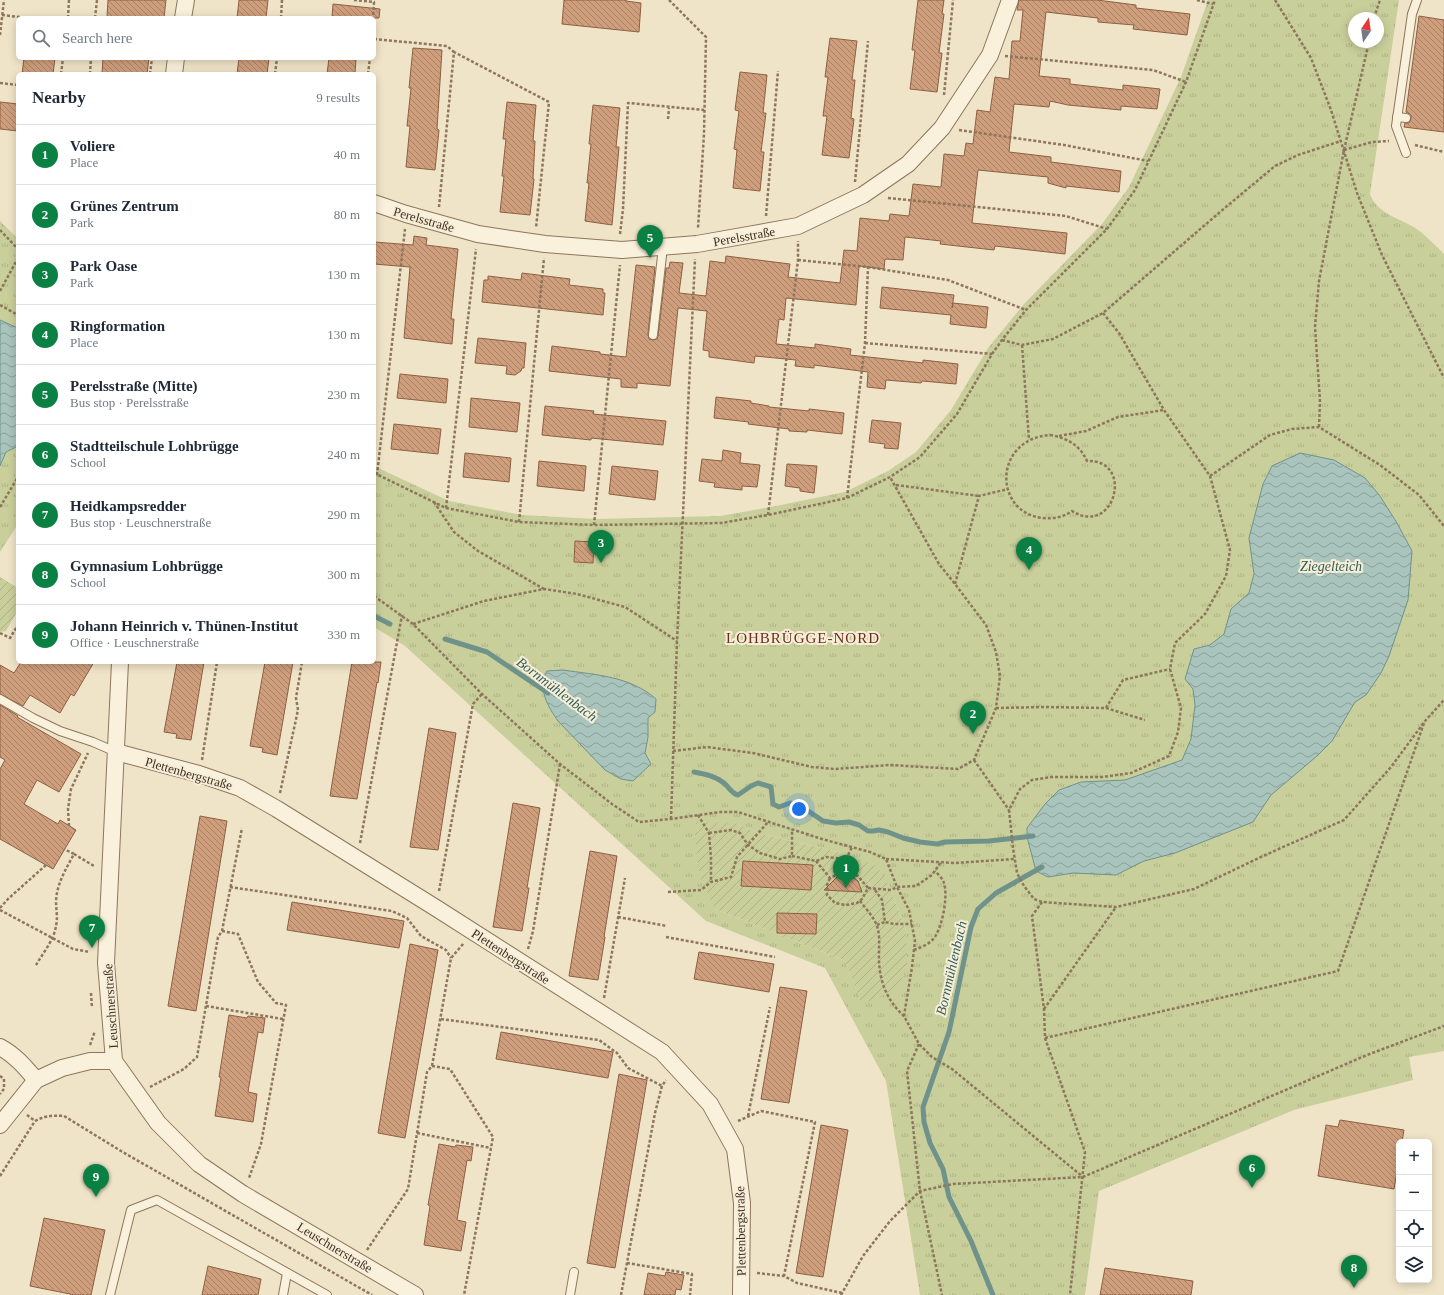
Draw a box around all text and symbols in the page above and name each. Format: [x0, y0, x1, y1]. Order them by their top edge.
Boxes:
north arrow [1348, 12, 1384, 48]
search box [16, 16, 376, 60]
icon: search [30, 27, 52, 49]
text: Search here [62, 30, 132, 46]
text: Nearby [32, 88, 86, 107]
text: 9 results [316, 90, 360, 105]
text: Voliere [70, 138, 115, 154]
text: 1 [42, 147, 48, 162]
text: 40 m [334, 147, 360, 162]
text: Place [70, 155, 98, 170]
text: Grünes Zentrum [70, 198, 179, 214]
street label: Perelsstraße [392, 204, 456, 235]
text: 2 [42, 207, 48, 222]
text: 80 m [334, 207, 360, 222]
text: Park [70, 215, 94, 230]
street label: Perelsstraße [712, 224, 777, 249]
pin: 5 [637, 225, 663, 258]
text: Park Oase [70, 258, 137, 274]
text: 3 [42, 267, 48, 282]
text: 130 m [327, 267, 360, 282]
text: Park [70, 275, 94, 290]
text: Ringformation [70, 318, 165, 334]
text: 4 [42, 327, 48, 342]
text: 130 m [327, 327, 360, 342]
text: Place [70, 335, 98, 350]
text: Perelsstraße (Mitte) [70, 378, 198, 394]
text: 5 [42, 387, 48, 402]
text: 230 m [327, 387, 360, 402]
text: Bus stop · Perelsstraße [70, 395, 189, 410]
text: Stadtteilschule Lohbrügge [70, 438, 239, 454]
text: 6 [42, 447, 48, 462]
text: 240 m [327, 447, 360, 462]
text: School [70, 455, 106, 470]
text: Heidkampsredder [70, 498, 186, 514]
text: 7 [42, 507, 48, 522]
text: 290 m [327, 507, 360, 522]
text: Bus stop · Leuschnerstraße [70, 515, 211, 530]
pin: 3 [588, 530, 614, 563]
pin: 4 [1016, 537, 1042, 570]
text: Gymnasium Lohbrügge [70, 558, 223, 574]
water label: Ziegelteich [1300, 559, 1362, 574]
text: 8 [42, 567, 48, 582]
text: 300 m [327, 567, 360, 582]
text: School [70, 575, 106, 590]
text: Johann Heinrich v. Thünen-Institut [70, 618, 298, 634]
text: 9 [42, 627, 48, 642]
text: 330 m [327, 627, 360, 642]
district label: LOHBRÜGGE-NORD [726, 630, 880, 646]
text: Office · Leuschnerstraße [70, 635, 199, 650]
water label: Bornmühlenbach [514, 654, 600, 724]
pin: 2 [960, 701, 986, 734]
street label: Plettenbergstraße [144, 754, 234, 793]
your location [789, 799, 809, 819]
pin: 1 [833, 855, 859, 888]
pin: 7 [79, 915, 105, 948]
water label: Bornmühlenbach [933, 919, 970, 1017]
street label: Plettenbergstraße [469, 926, 553, 987]
street label: Leuschnerstraße [100, 963, 121, 1049]
map controls [1396, 1139, 1432, 1283]
button: + [1396, 1139, 1432, 1175]
pin: 6 [1239, 1155, 1265, 1188]
pin: 9 [83, 1164, 109, 1197]
button: − [1396, 1175, 1432, 1211]
street label: Plettenbergstraße [732, 1186, 749, 1276]
button: locate [1396, 1211, 1432, 1247]
street label: Leuschnerstraße [294, 1219, 375, 1276]
button: layers [1396, 1247, 1432, 1283]
pin: 8 [1341, 1255, 1367, 1288]

